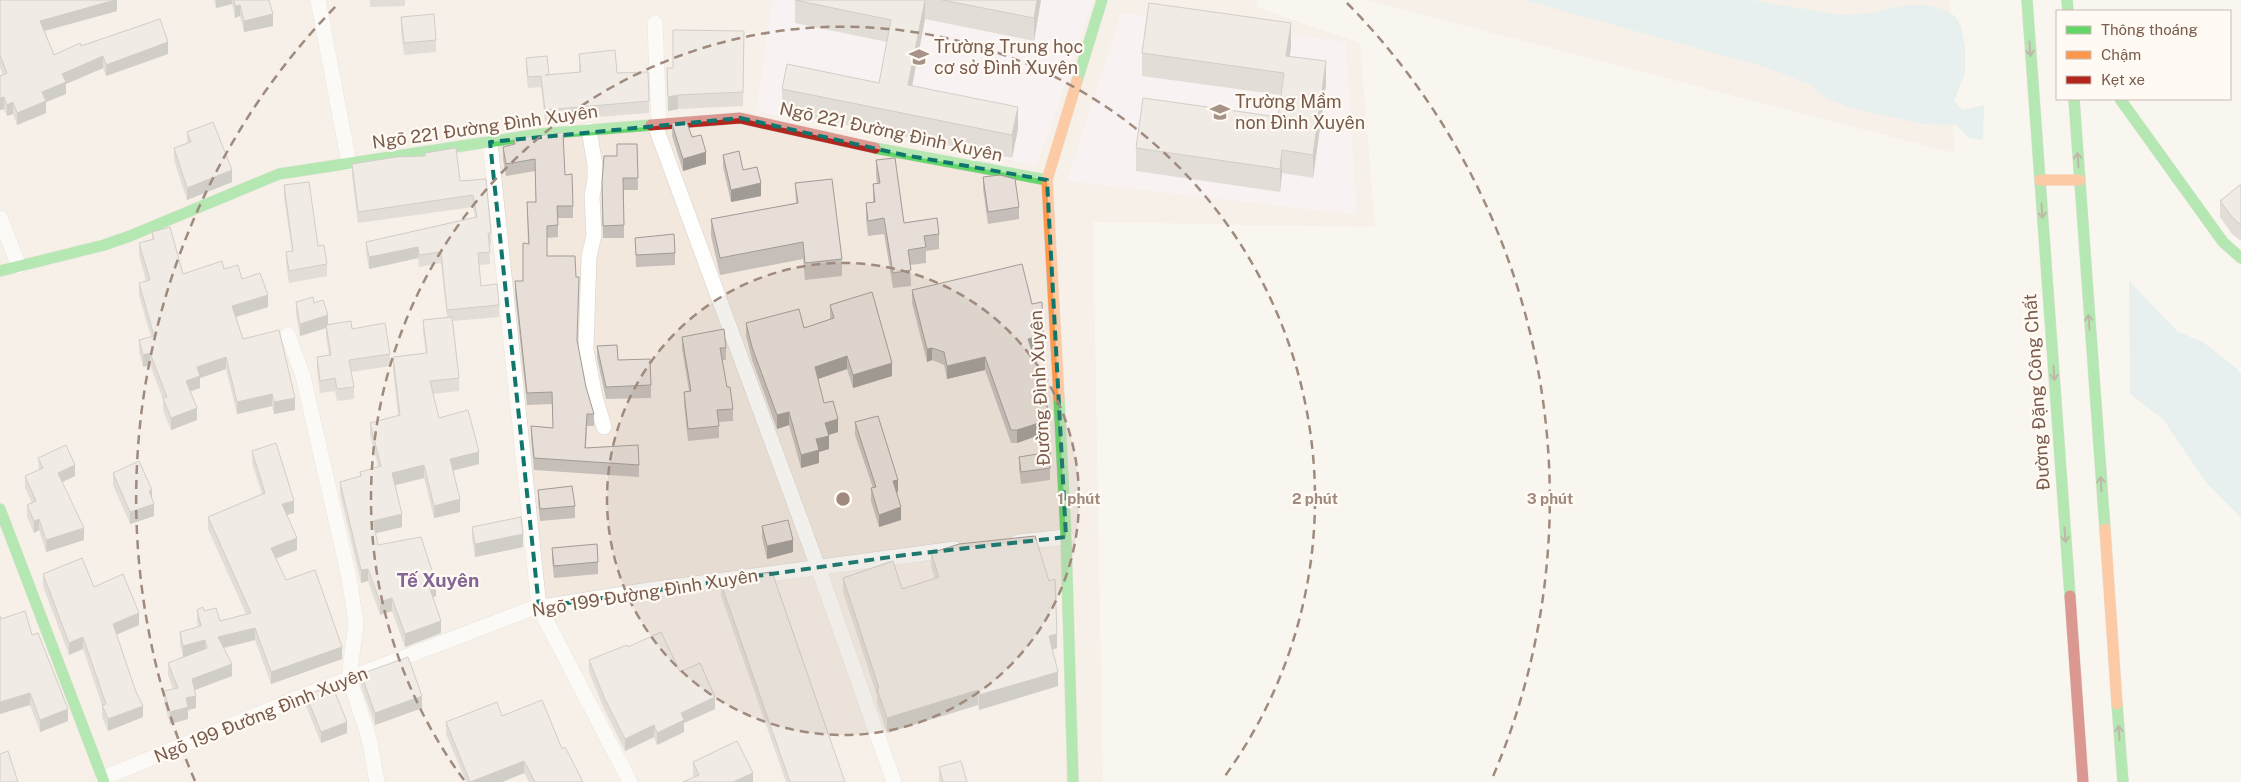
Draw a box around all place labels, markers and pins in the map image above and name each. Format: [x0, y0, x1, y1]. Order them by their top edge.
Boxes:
place label: Trường Trung học cơ sở Đình Xuyên [934, 36, 1083, 78]
school or university icon: Trường Trung học cơ sở Đình Xuyên [908, 46, 930, 68]
place label: Trường Mầm non Đình Xuyên [1235, 91, 1365, 133]
school or university icon: Trường Mầm non Đình Xuyên [1209, 101, 1231, 123]
centre of rings [834, 490, 852, 508]

